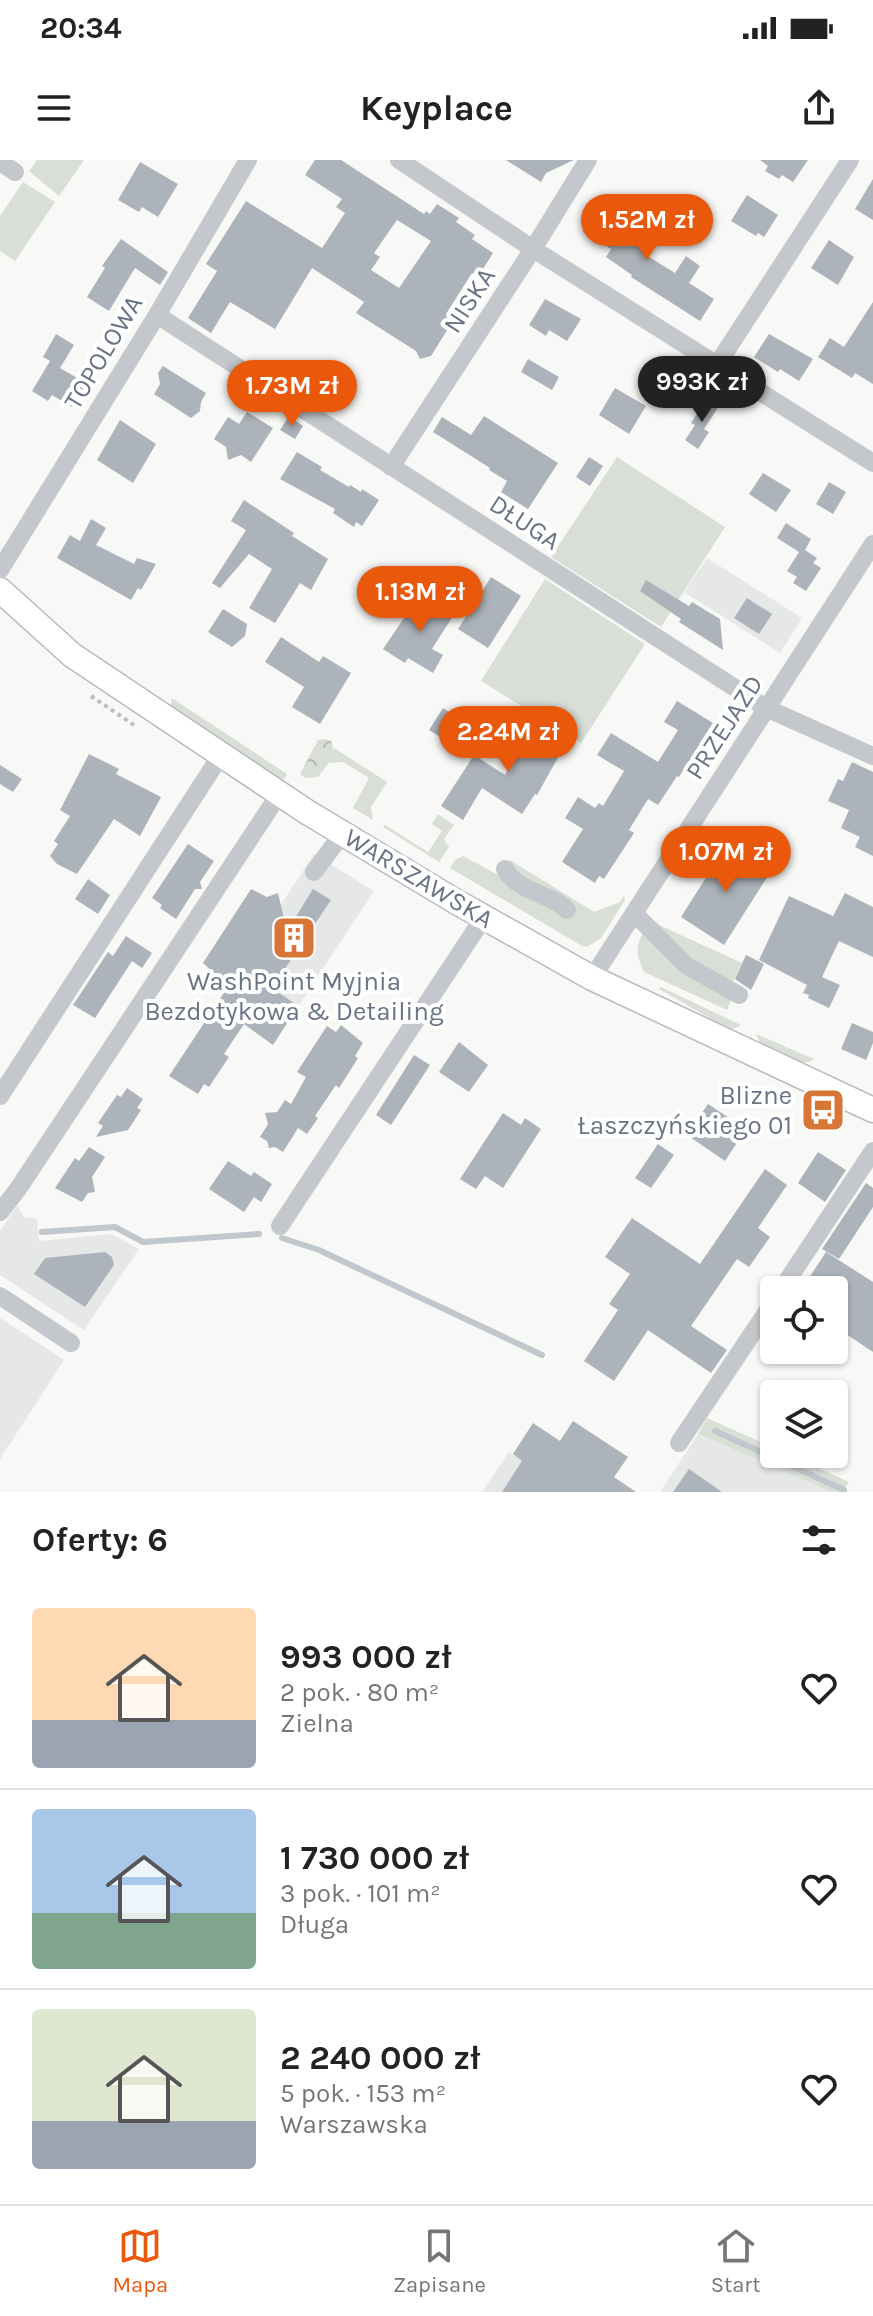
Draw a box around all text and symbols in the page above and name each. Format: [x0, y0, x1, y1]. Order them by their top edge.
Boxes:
text: 20:34 [40, 10, 122, 46]
icon: menu [32, 86, 76, 130]
icon: share [797, 86, 841, 130]
text: Keyplace [360, 87, 513, 129]
pin: 1.52M zł [564, 194, 730, 262]
text: 1.52M zł [599, 204, 695, 235]
street label: NISKA [437, 262, 502, 339]
street label: TOPOLOWA [57, 290, 150, 415]
pin: 993K zł [628, 356, 776, 424]
pin: 1.73M zł [209, 360, 375, 428]
text: 993K zł [656, 366, 748, 397]
text: 1.73M zł [245, 370, 339, 401]
street label: DŁUGA [484, 488, 566, 557]
pin: 1.13M zł [337, 566, 503, 634]
text: 1.13M zł [375, 576, 465, 607]
street label: PRZEJAZD [679, 669, 770, 785]
pin: 2.24M zł [425, 706, 591, 774]
text: 2.24M zł [457, 716, 559, 747]
street label: WARSZAWSKA [339, 822, 499, 935]
pin: 1.07M zł [643, 826, 809, 894]
text: 1.07M zł [679, 836, 773, 867]
building icon: WashPoint Myjnia Bezdotykowa & Detailing [270, 914, 318, 962]
place label: WashPoint Myjnia Bezdotykowa & Detailing [144, 966, 444, 1027]
place label: Blizne Łaszczyńskiego 01 [577, 1080, 792, 1141]
bus stop icon: Blizne Łaszczyńskiego 01 [799, 1086, 847, 1134]
map controls [760, 1276, 848, 1468]
button: locate [760, 1276, 848, 1364]
button: layers [760, 1380, 848, 1468]
icon: filters [797, 1518, 841, 1562]
text: Oferty: 6 [32, 1520, 168, 1560]
text: 993 000 zł [280, 1637, 452, 1677]
icon: home [96, 1640, 192, 1736]
icon: heart [797, 1666, 841, 1710]
text: 2 pok. · 80 m² [280, 1677, 439, 1708]
text: Zielna [280, 1708, 354, 1739]
text: 1 730 000 zł [280, 1838, 469, 1878]
icon: home [96, 1841, 192, 1937]
icon: heart [797, 1867, 841, 1911]
text: 3 pok. · 101 m² [280, 1878, 441, 1909]
text: Długa [280, 1909, 349, 1940]
text: 2 240 000 zł [280, 2038, 480, 2078]
icon: home [96, 2041, 192, 2137]
icon: heart [797, 2067, 841, 2111]
text: 5 pok. · 153 m² [280, 2078, 446, 2109]
text: Warszawska [280, 2109, 428, 2140]
tab: Mapa [112, 2224, 168, 2298]
tab: Zapisane [393, 2224, 486, 2298]
tab: Start [711, 2224, 761, 2298]

